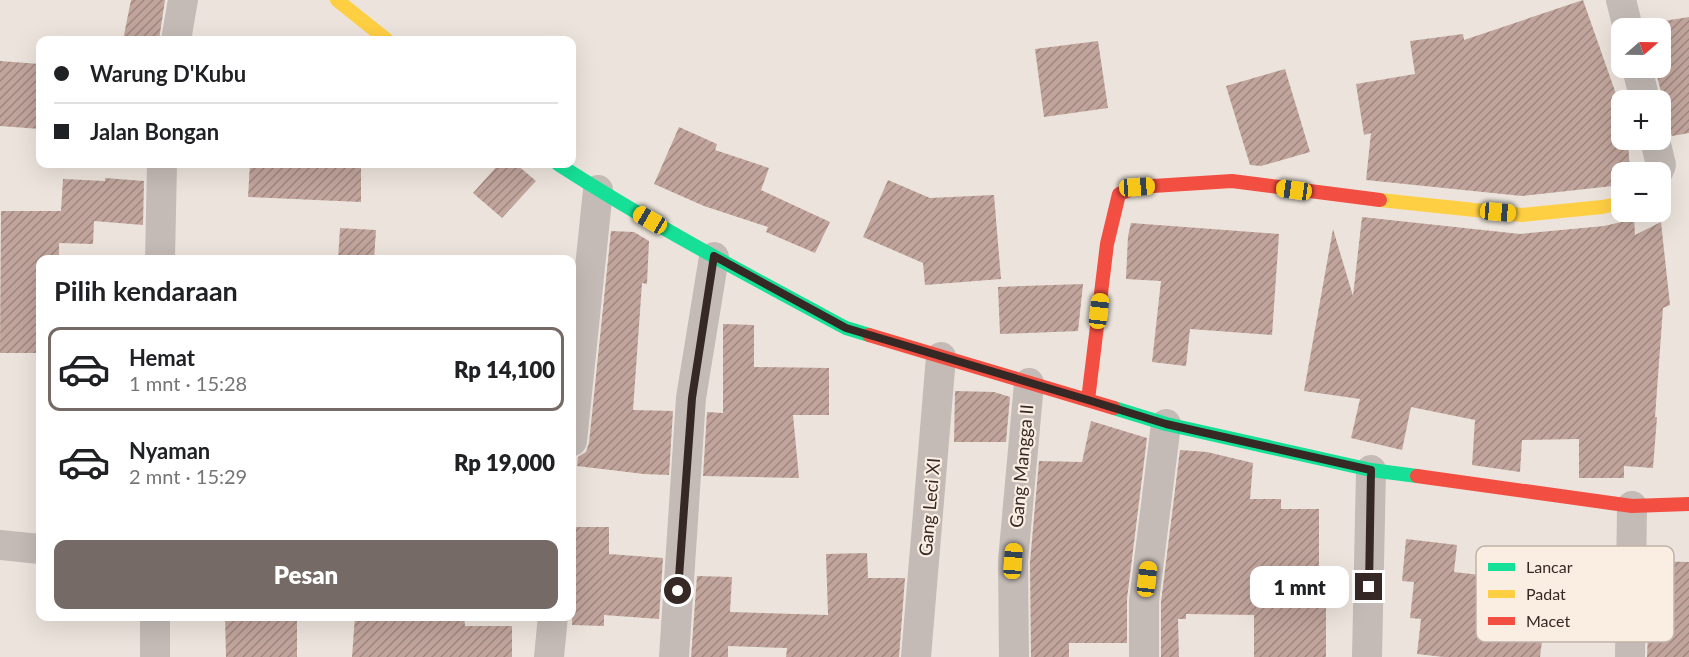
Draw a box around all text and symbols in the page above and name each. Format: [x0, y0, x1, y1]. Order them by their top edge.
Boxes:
north arrow [1611, 18, 1671, 78]
map controls [1611, 18, 1671, 222]
text: Warung D'Kubu [90, 60, 246, 87]
button: + [1611, 90, 1671, 150]
text: Jalan Bongan [90, 118, 219, 145]
button: − [1611, 162, 1671, 222]
car [1118, 177, 1156, 197]
car [1275, 179, 1313, 201]
car [1479, 201, 1517, 223]
car [630, 203, 670, 237]
text: Pilih kendaraan [54, 274, 238, 307]
car [1088, 292, 1110, 330]
icon: car [57, 342, 111, 396]
text: Hemat [129, 344, 195, 371]
text: Rp 14,100 [454, 356, 555, 383]
text: 1 mnt · 15:28 [129, 371, 247, 395]
street label: Gang Mangga II [1005, 403, 1037, 529]
icon: car [57, 435, 111, 489]
text: Nyaman [129, 437, 210, 464]
text: Rp 19,000 [454, 449, 555, 476]
street label: Gang Leci XI [914, 457, 944, 557]
text: 2 mnt · 15:29 [129, 464, 247, 488]
button: Pesan [54, 540, 558, 609]
car [1003, 542, 1023, 580]
legend [1476, 546, 1674, 642]
text: Lancar [1526, 557, 1573, 576]
car [1136, 560, 1158, 598]
callout: 1 mnt [1249, 566, 1348, 608]
route end [1355, 573, 1382, 600]
text: 1 mnt [1273, 575, 1326, 599]
route start [664, 577, 691, 604]
text: Padat [1526, 584, 1566, 603]
text: Macet [1526, 611, 1570, 630]

